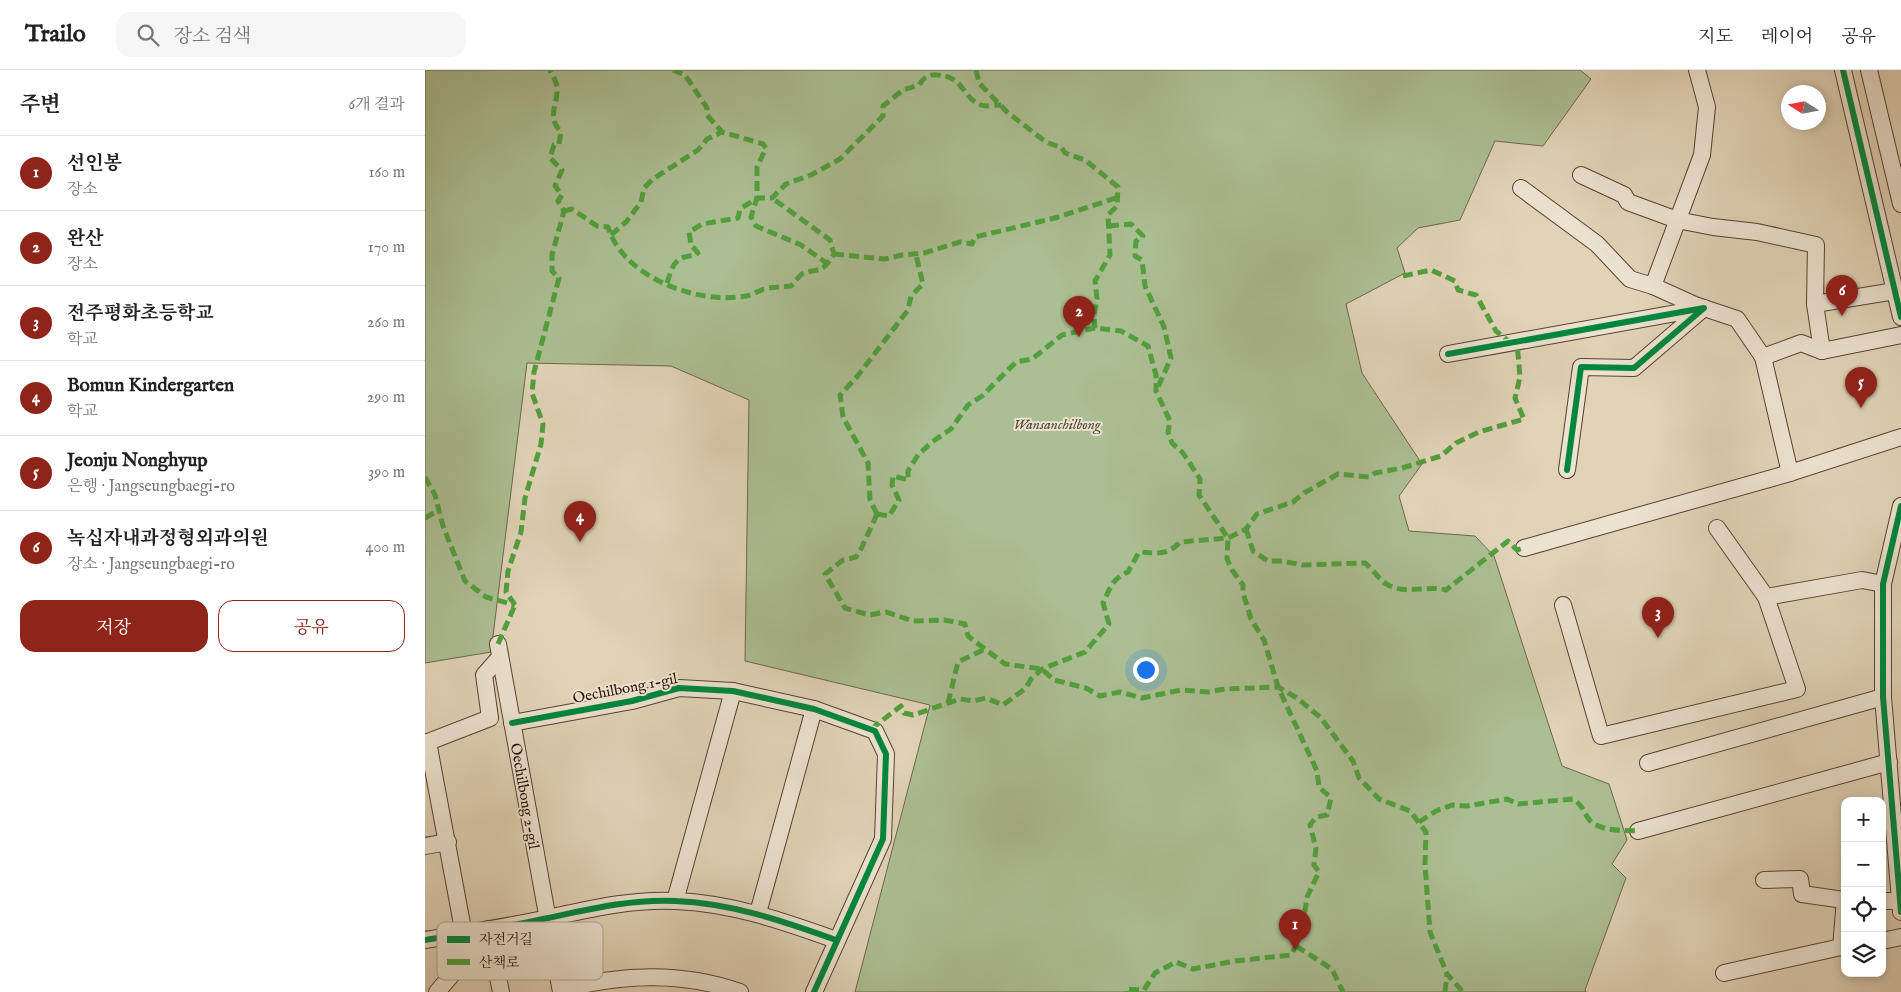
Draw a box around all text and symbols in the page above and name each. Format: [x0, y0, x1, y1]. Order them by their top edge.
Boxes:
search box [116, 12, 466, 57]
text: Trailo [25, 19, 86, 50]
icon: search [134, 21, 162, 49]
text: 장소 검색 [174, 25, 251, 49]
text: 지도 [1698, 26, 1733, 49]
text: 레이어 [1761, 26, 1813, 49]
text: 공유 [1841, 26, 1876, 49]
north arrow [1781, 85, 1826, 130]
text: 주변 [20, 92, 61, 119]
text: 6개 결과 [348, 95, 405, 115]
text: 선인봉 [67, 152, 122, 176]
text: 1 [33, 163, 39, 183]
text: 160 m [369, 163, 405, 183]
text: 장소 [67, 180, 98, 200]
text: 완산 [67, 227, 104, 251]
text: 2 [32, 238, 40, 258]
text: 170 m [368, 238, 405, 258]
text: 장소 [67, 255, 98, 275]
pin: 6 [1826, 275, 1858, 316]
pin: 2 [1063, 296, 1095, 337]
text: 전주평화초등학교 [67, 302, 214, 326]
text: 3 [33, 313, 39, 333]
text: 260 m [367, 313, 405, 333]
text: 학교 [67, 330, 98, 350]
pin: 5 [1845, 367, 1877, 408]
text: Bomun Kindergarten [67, 374, 234, 398]
text: 4 [32, 388, 40, 408]
text: 290 m [367, 388, 405, 408]
text: 학교 [67, 402, 98, 422]
park label: Wansanchilbong [1013, 415, 1102, 435]
text: Jeonju Nonghyup [67, 449, 208, 473]
text: 5 [33, 463, 39, 483]
text: 390 m [368, 463, 405, 483]
text: 은행 · Jangseungbaegi-ro [67, 477, 235, 497]
pin: 4 [564, 501, 596, 542]
text: 녹십자내과정형외과의원 [67, 527, 269, 551]
text: 6 [33, 538, 39, 558]
text: 400 m [366, 538, 405, 558]
text: 장소 · Jangseungbaegi-ro [67, 555, 235, 575]
pin: 3 [1642, 597, 1674, 638]
button: 저장 [20, 600, 208, 652]
button: 공유 [218, 600, 405, 652]
your location [1133, 657, 1159, 683]
street label: Oechilbong 1-gil [571, 669, 680, 708]
street label: Oechilbong 2-gil [506, 741, 543, 852]
map controls [1841, 797, 1886, 977]
button: + [1841, 797, 1886, 842]
button: − [1841, 842, 1886, 887]
button: locate [1841, 887, 1886, 932]
pin: 1 [1279, 909, 1311, 950]
legend [437, 922, 603, 980]
text: 자전거길 [479, 931, 533, 949]
button: layers [1841, 932, 1886, 977]
text: 산책로 [479, 954, 520, 972]

